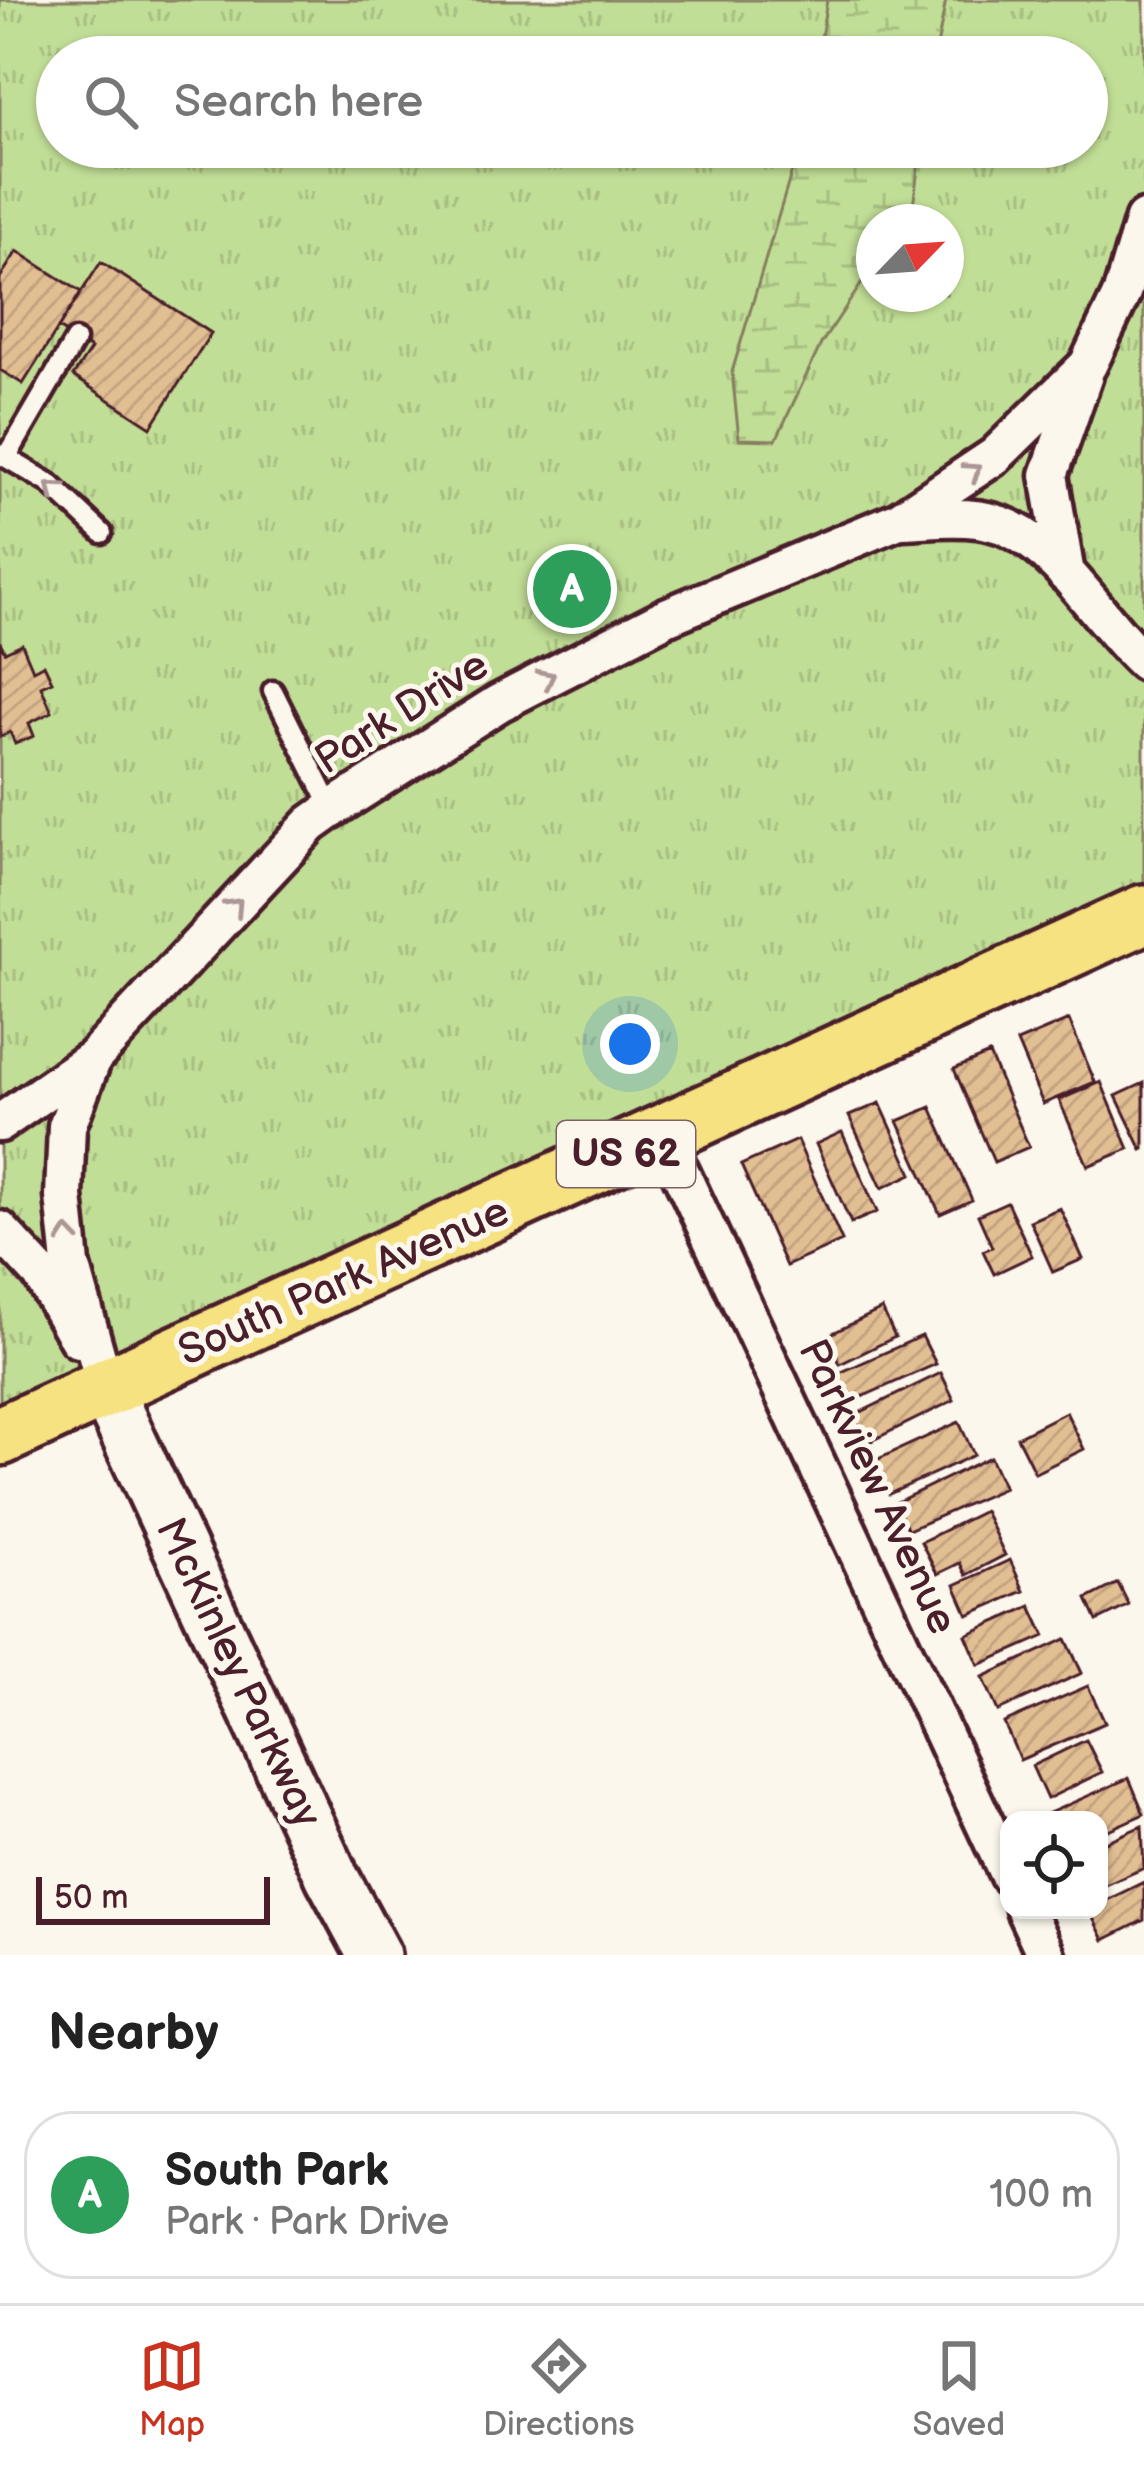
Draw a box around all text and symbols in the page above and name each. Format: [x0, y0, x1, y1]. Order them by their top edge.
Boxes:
search box [36, 36, 1108, 168]
icon: search [78, 69, 144, 135]
text: Search here [174, 75, 423, 130]
north arrow [856, 204, 964, 312]
one-way arrow [959, 464, 981, 486]
one-way arrow [46, 482, 68, 504]
pin: A [533, 544, 611, 634]
street label: Park Drive [306, 640, 498, 786]
one-way arrow [535, 669, 557, 692]
one-way arrow [221, 898, 242, 919]
your location [600, 1014, 660, 1074]
road number: US 62 [557, 1121, 695, 1187]
street label: South Park Avenue [171, 1186, 517, 1378]
one-way arrow [56, 1225, 81, 1244]
street label: Parkview Avenue [786, 1331, 968, 1643]
street label: McKinley Parkway [144, 1510, 332, 1836]
map controls [1000, 1811, 1108, 1919]
button: locate [1000, 1811, 1108, 1919]
scale bar [36, 1871, 270, 1924]
text: 50 m [54, 1878, 129, 1918]
text: Nearby [48, 2003, 219, 2064]
text: South Park [165, 2144, 388, 2199]
text: A [78, 2172, 102, 2219]
text: 100 m [989, 2172, 1093, 2219]
text: Park · Park Drive [165, 2199, 449, 2246]
tab: Map [139, 2333, 205, 2445]
tab: Directions [483, 2333, 635, 2445]
tab: Saved [912, 2333, 1005, 2445]

